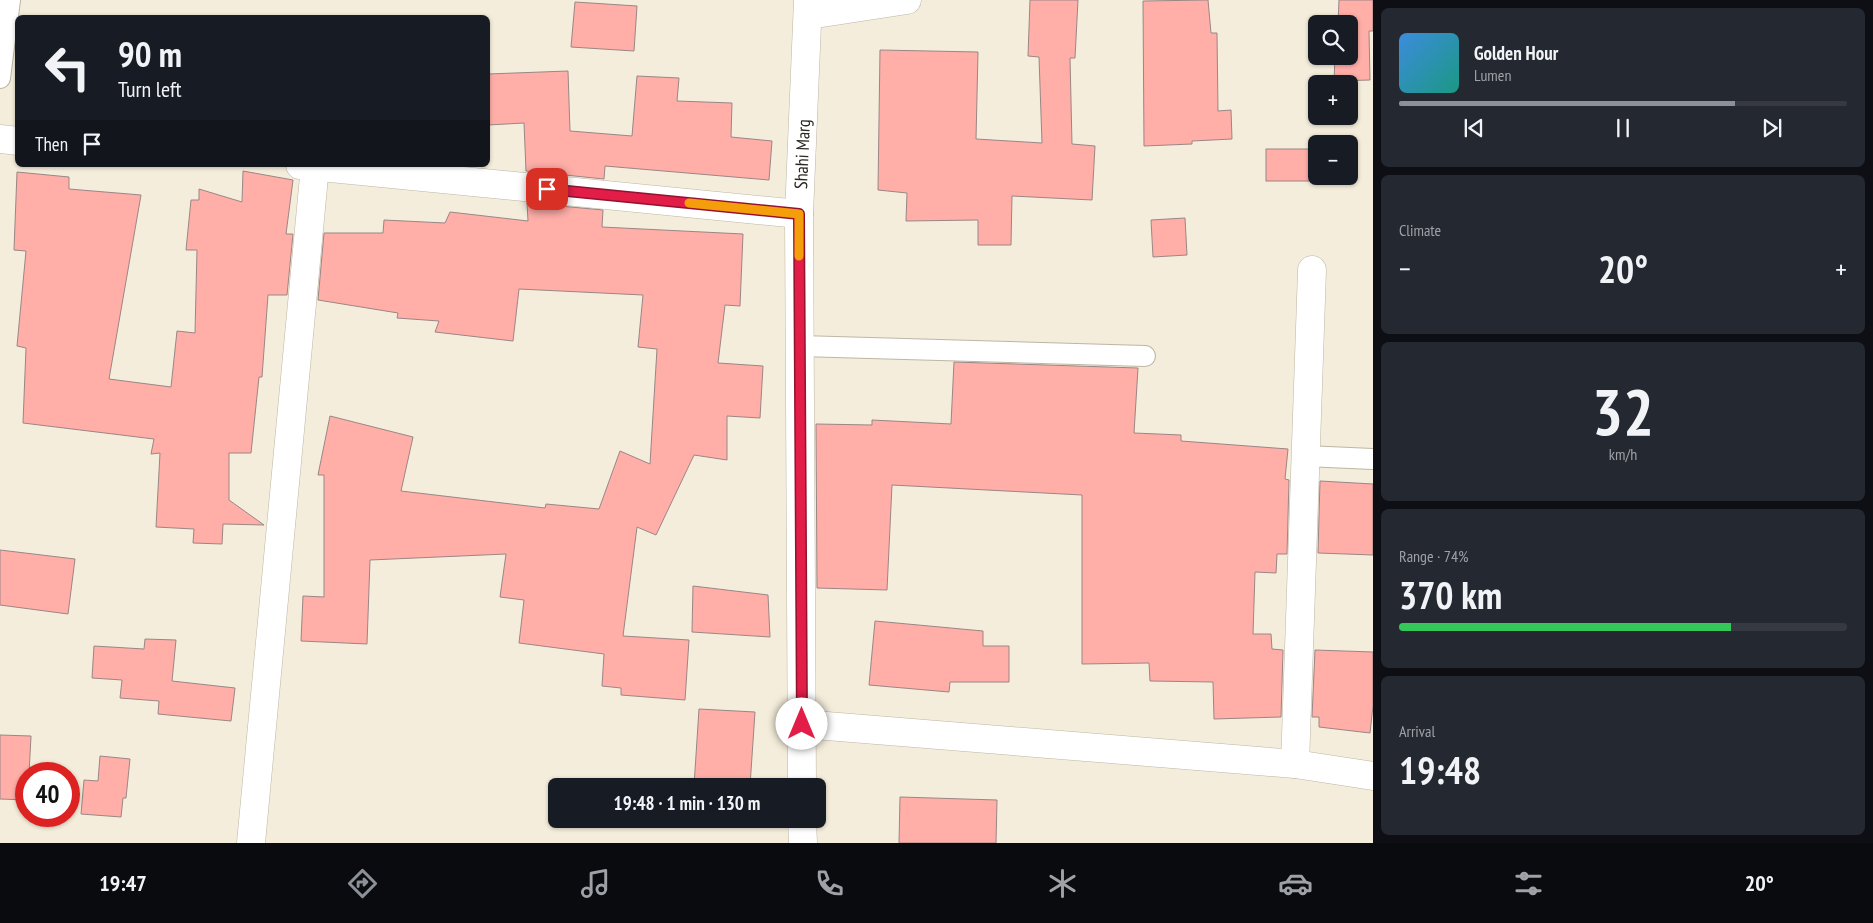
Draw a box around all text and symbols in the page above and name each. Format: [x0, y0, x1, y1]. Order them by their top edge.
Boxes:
map controls [1308, 15, 1358, 185]
button: search [1308, 15, 1358, 65]
text: 90 m [118, 31, 182, 77]
icon: left [35, 35, 100, 100]
text: Golden Hour [1474, 41, 1558, 65]
text: Lumen [1474, 65, 1511, 85]
text: Turn left [118, 75, 182, 103]
button: + [1308, 75, 1358, 125]
icon: previous [1460, 114, 1488, 142]
icon: pause [1609, 114, 1637, 142]
icon: next [1758, 114, 1786, 142]
street label: Shahi Marg [789, 119, 814, 189]
icon: arrive [78, 130, 106, 158]
text: Then [35, 132, 68, 156]
button: − [1308, 135, 1358, 185]
pin [526, 168, 568, 210]
icon: arrive [533, 175, 561, 203]
text: Climate [1399, 220, 1441, 240]
text: 20° [1598, 244, 1648, 293]
text: − [1399, 250, 1411, 287]
text: + [1835, 250, 1847, 287]
text: 32 [1592, 369, 1654, 453]
text: km/h [1609, 444, 1637, 464]
text: Range · 74% [1399, 546, 1468, 566]
text: 370 km [1399, 570, 1502, 619]
position arrow [775, 697, 827, 749]
text: Arrival [1399, 721, 1435, 741]
text: 19:48 [1399, 745, 1481, 794]
speed limit sign: 40 [15, 762, 80, 827]
text: 19:48 · 1 min · 130 m [614, 791, 760, 815]
icon: directions [345, 866, 380, 901]
icon: music [578, 866, 613, 901]
icon: phone [812, 866, 847, 901]
icon: climate [1045, 866, 1080, 901]
icon: car [1278, 866, 1313, 901]
icon: filters [1511, 866, 1546, 901]
text: 19:47 [99, 869, 147, 897]
text: 20° [1745, 869, 1774, 897]

